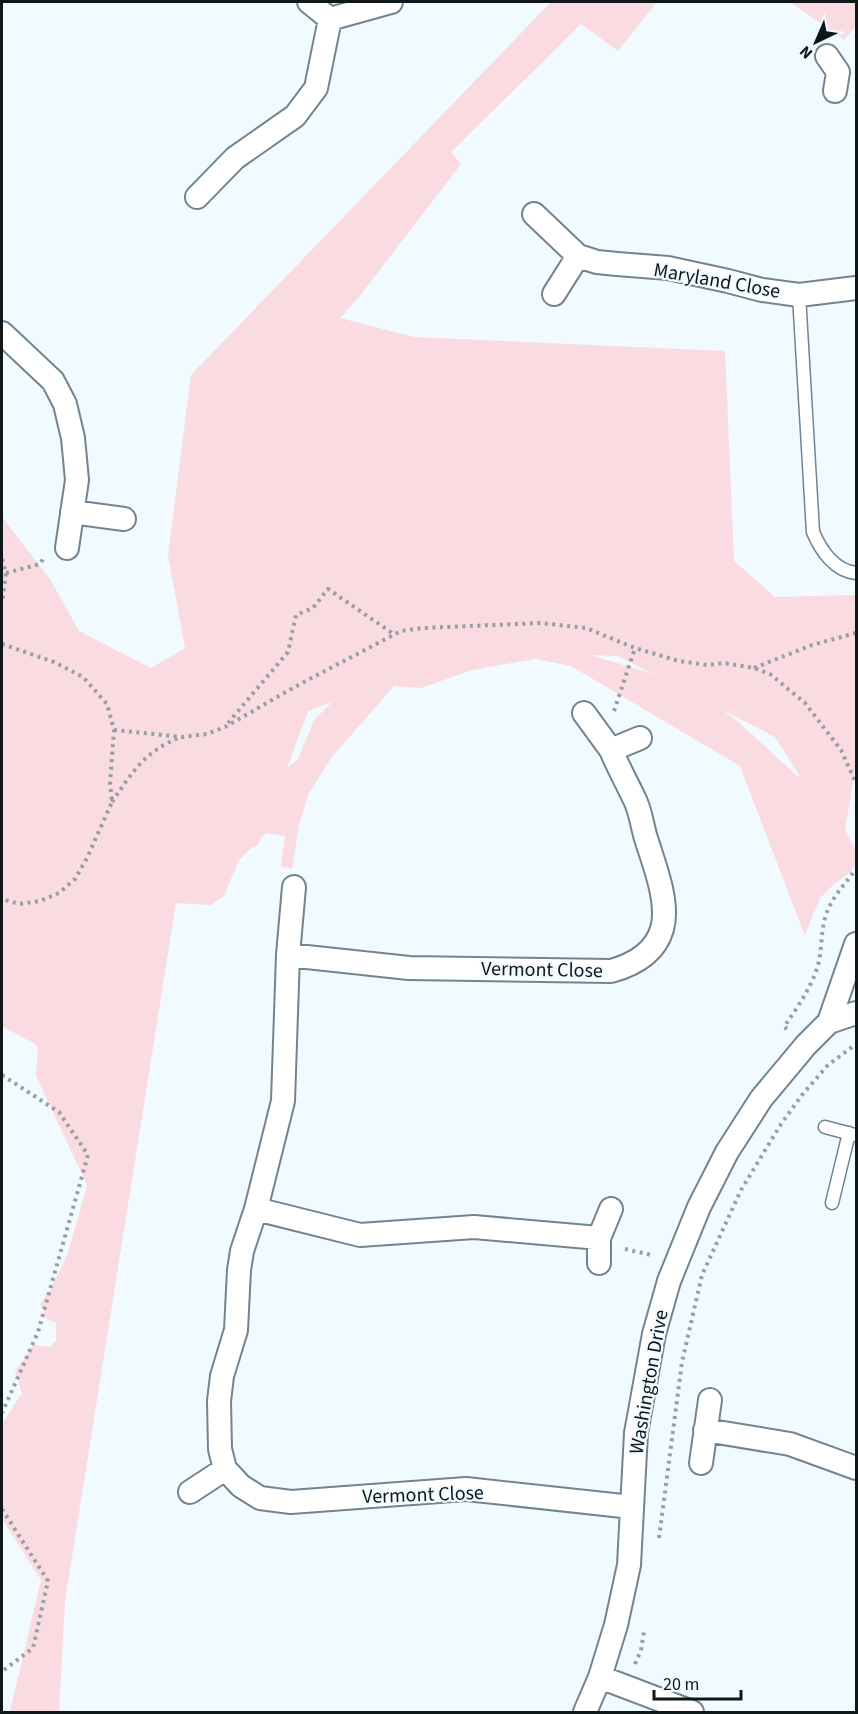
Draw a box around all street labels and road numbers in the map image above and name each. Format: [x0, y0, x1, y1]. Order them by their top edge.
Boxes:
street label: Maryland Close [651, 256, 783, 306]
street label: Vermont Close [481, 955, 603, 985]
street label: Washington Drive [623, 1307, 676, 1456]
street label: Vermont Close [362, 1479, 484, 1511]

